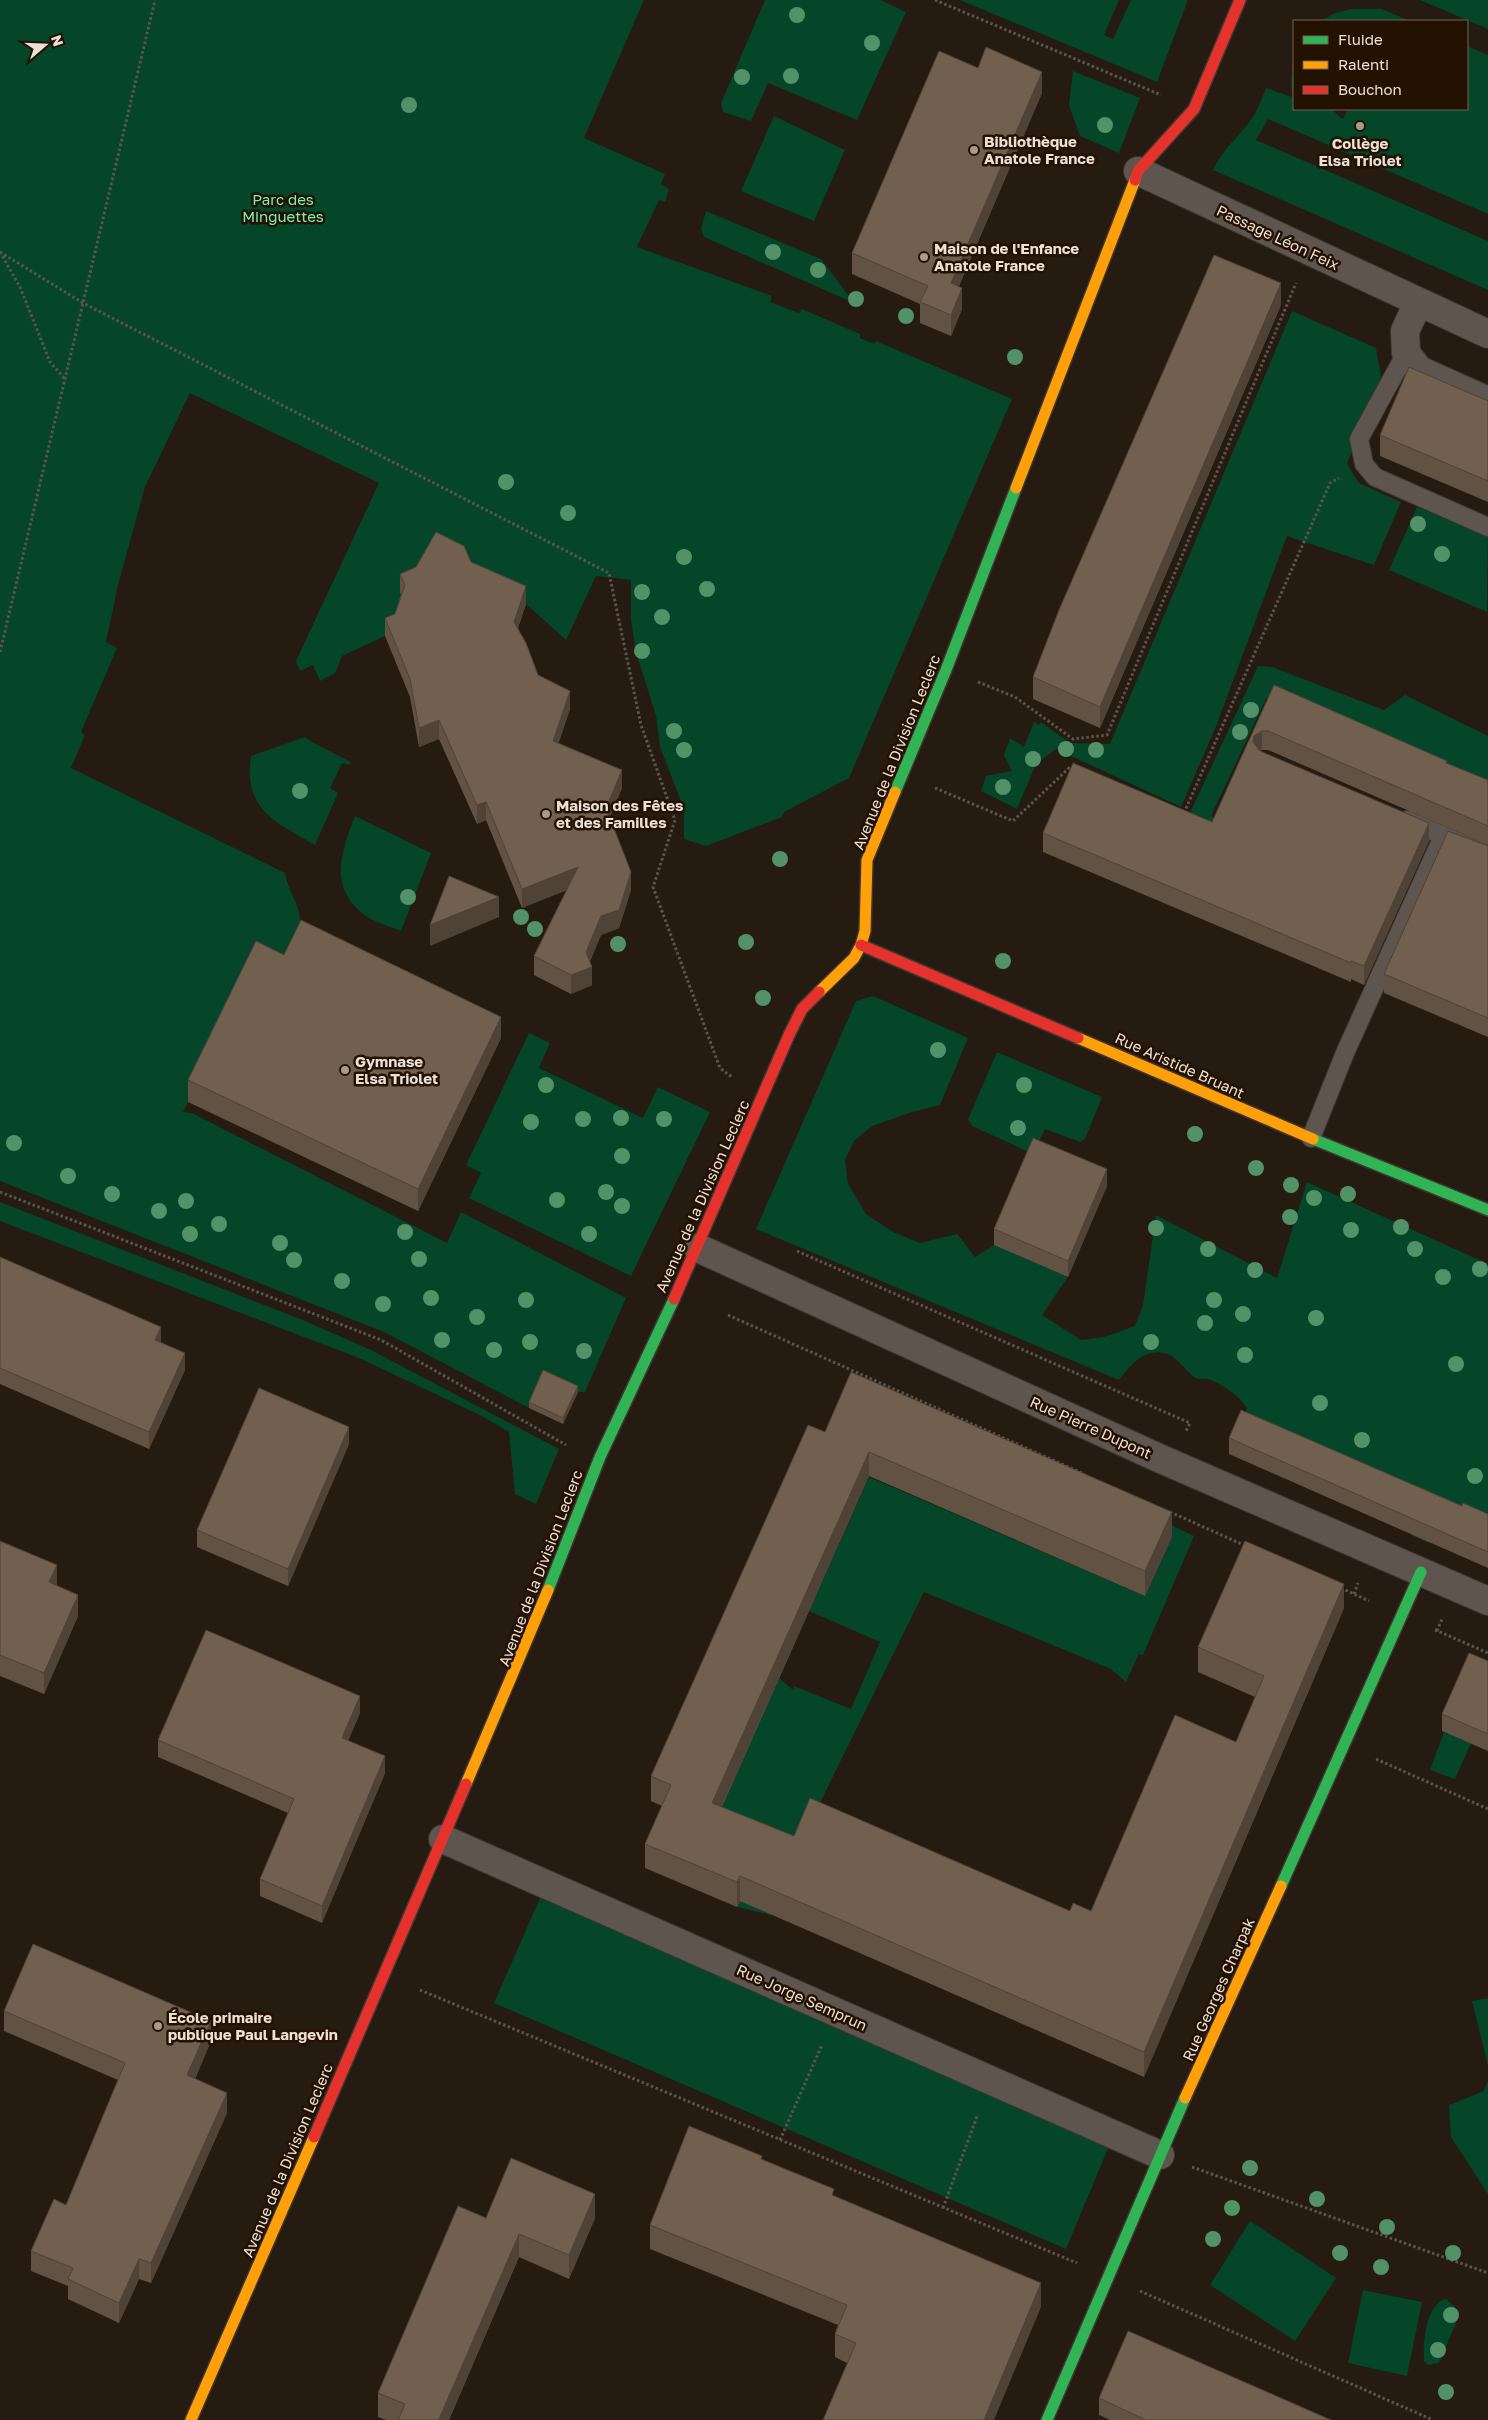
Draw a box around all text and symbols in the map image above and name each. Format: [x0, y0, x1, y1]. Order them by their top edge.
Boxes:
north arrow [20, 20, 70, 70]
legend [1293, 20, 1468, 110]
text: Fluide [1338, 30, 1383, 48]
text: N [48, 33, 68, 48]
text: Ralenti [1338, 55, 1389, 73]
text: Bouchon [1338, 80, 1402, 98]
marker: Collège Elsa Triolet [1354, 120, 1366, 132]
place label: Bibliothèque Anatole France [984, 132, 1095, 167]
place label: Collège Elsa Triolet [1318, 134, 1402, 169]
marker: Bibliothèque Anatole France [968, 144, 980, 156]
park label: Parc des Minguettes [242, 190, 324, 225]
street label: Passage Léon Feix [1214, 201, 1342, 273]
place label: Maison de l'Enfance Anatole France [934, 239, 1079, 274]
marker: Maison de l'Enfance Anatole France [918, 251, 930, 263]
street label: Avenue de la Division Leclerc [849, 652, 943, 852]
place label: Maison des Fêtes et des Familles [556, 796, 683, 831]
marker: Maison des Fêtes et des Familles [540, 808, 552, 820]
street label: Rue Aristide Bruant [1113, 1028, 1247, 1102]
place label: Gymnase Elsa Triolet [355, 1052, 438, 1087]
marker: Gymnase Elsa Triolet [339, 1064, 351, 1076]
street label: Avenue de la Division Leclerc [651, 1097, 753, 1295]
street label: Rue Pierre Dupont [1028, 1392, 1154, 1462]
street label: Avenue de la Division Leclerc [494, 1467, 586, 1669]
street label: Rue Georges Charpak [1178, 1914, 1258, 2063]
street label: Rue Jorge Semprun [734, 1960, 870, 2034]
place label: École primaire publique Paul Langevin [168, 2008, 338, 2043]
marker: École primaire publique Paul Langevin [152, 2020, 164, 2032]
street label: Avenue de la Division Leclerc [238, 2060, 336, 2260]

